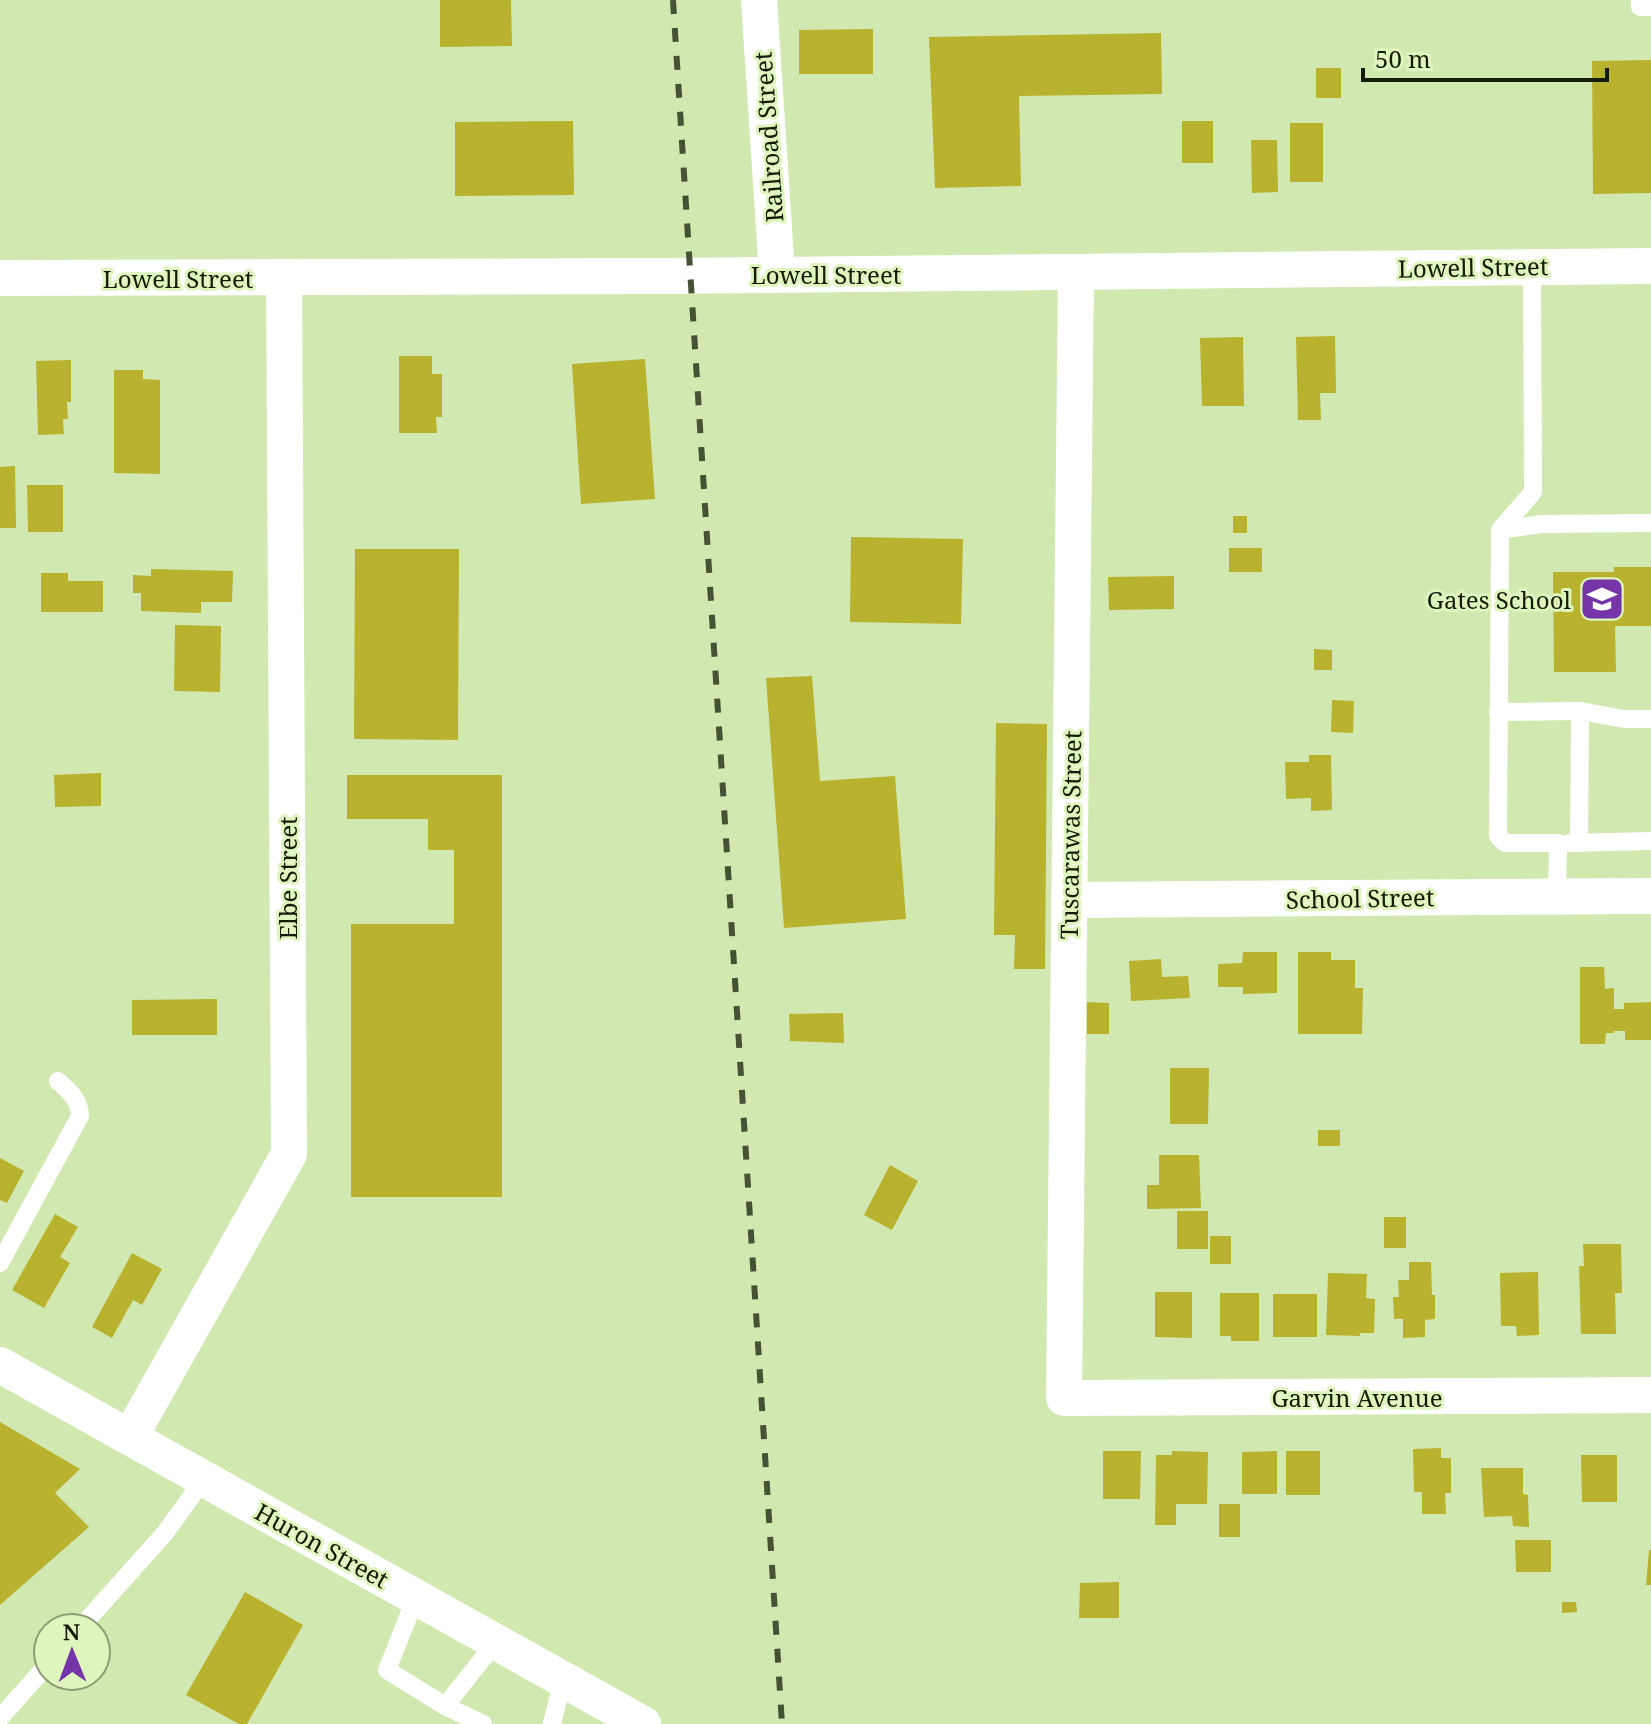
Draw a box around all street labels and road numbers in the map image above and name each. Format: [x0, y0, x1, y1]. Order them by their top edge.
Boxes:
street label: Railroad Street [746, 51, 790, 223]
street label: Lowell Street [1398, 249, 1548, 285]
street label: Lowell Street [751, 258, 901, 291]
street label: Lowell Street [103, 262, 253, 295]
street label: Tuscarawas Street [1052, 730, 1088, 940]
street label: Elbe Street [271, 816, 304, 940]
street label: School Street [1286, 880, 1434, 916]
street label: Garvin Avenue [1271, 1381, 1443, 1414]
street label: Huron Street [249, 1495, 395, 1595]

